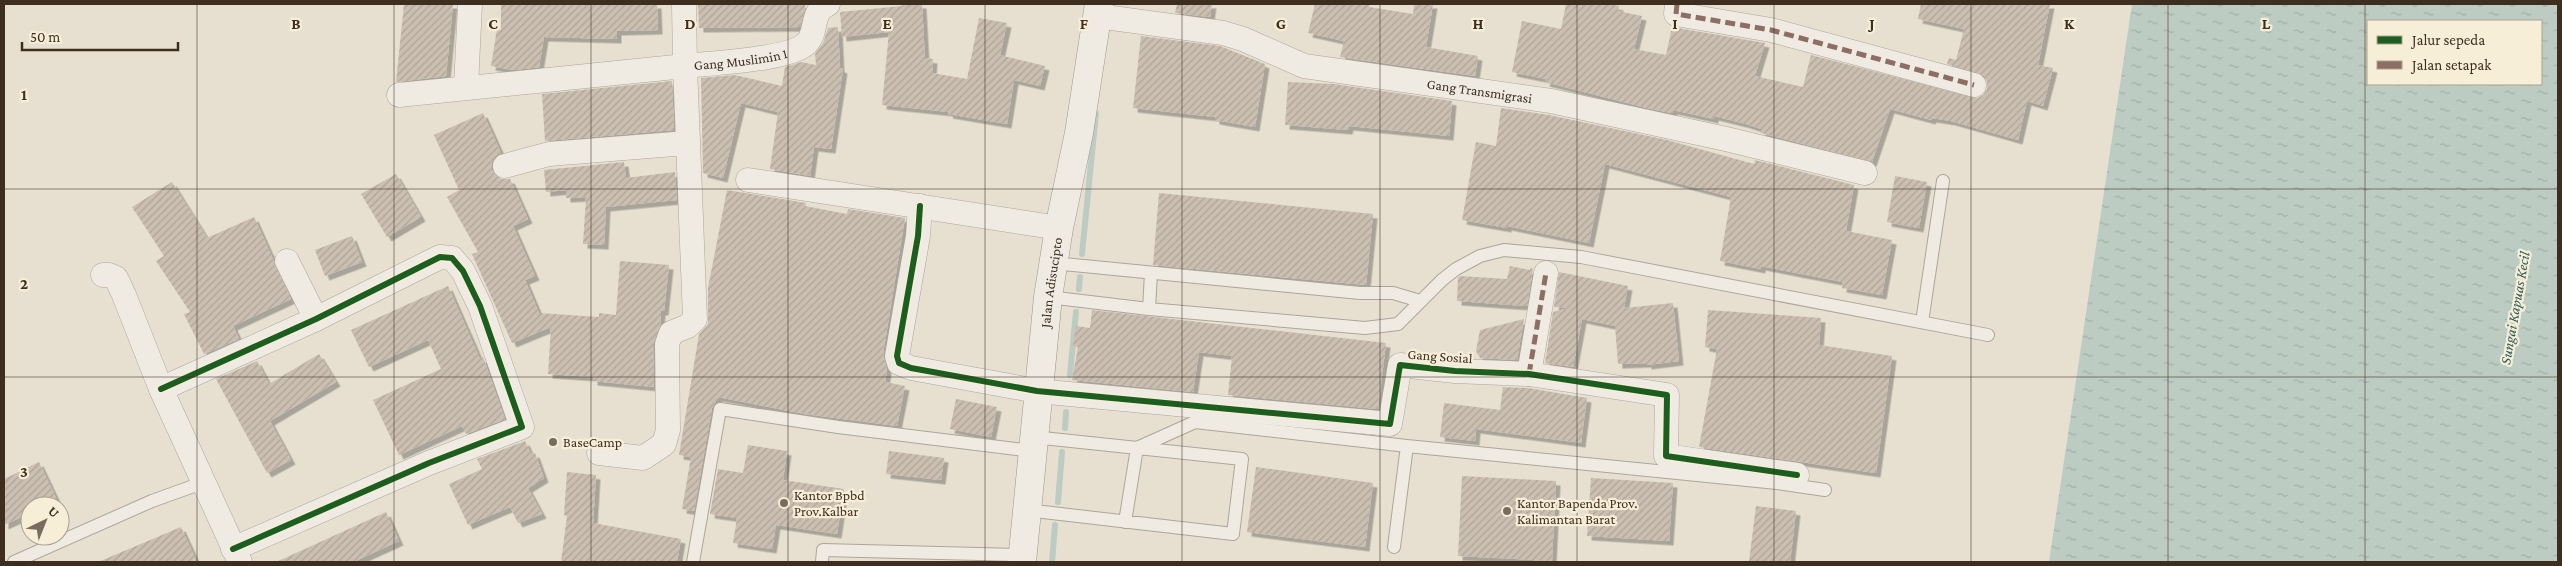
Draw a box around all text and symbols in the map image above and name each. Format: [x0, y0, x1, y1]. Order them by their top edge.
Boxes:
text: B [291, 15, 301, 32]
text: C [488, 15, 498, 32]
text: D [684, 15, 696, 32]
text: E [882, 15, 892, 32]
text: F [1080, 15, 1089, 32]
text: G [1276, 15, 1286, 32]
text: H [1473, 15, 1484, 32]
text: I [1672, 15, 1678, 32]
text: J [1867, 15, 1875, 32]
text: K [2064, 15, 2075, 32]
text: L [2262, 15, 2271, 32]
scale bar [22, 20, 179, 52]
legend [2367, 20, 2542, 85]
text: 50 m [30, 29, 60, 45]
text: Jalur sepeda [2410, 32, 2485, 49]
street label: Gang Muslimin 1 [693, 45, 789, 73]
text: Jalan setapak [2410, 57, 2492, 74]
street label: Gang Transmigrasi [1426, 75, 1534, 106]
text: 1 [21, 86, 27, 103]
street label: Jalan Adisucipto [1037, 236, 1065, 331]
water label: Sungai Kapuas Kecil [2497, 250, 2534, 366]
text: 2 [20, 275, 28, 292]
street label: Gang Sosial [1407, 346, 1473, 366]
place label: BaseCamp [563, 434, 622, 450]
marker: BaseCamp [547, 436, 559, 448]
text: 3 [20, 463, 28, 480]
place label: Kantor Bpbd Prov.Kalbar [794, 487, 865, 519]
place label: Kantor Bapenda Prov. Kalimantan Barat [1517, 495, 1637, 527]
north arrow [20, 496, 70, 546]
marker: Kantor Bpbd Prov.Kalbar [778, 497, 790, 509]
text: U [45, 502, 63, 521]
marker: Kantor Bapenda Prov. Kalimantan Barat [1501, 505, 1513, 517]

